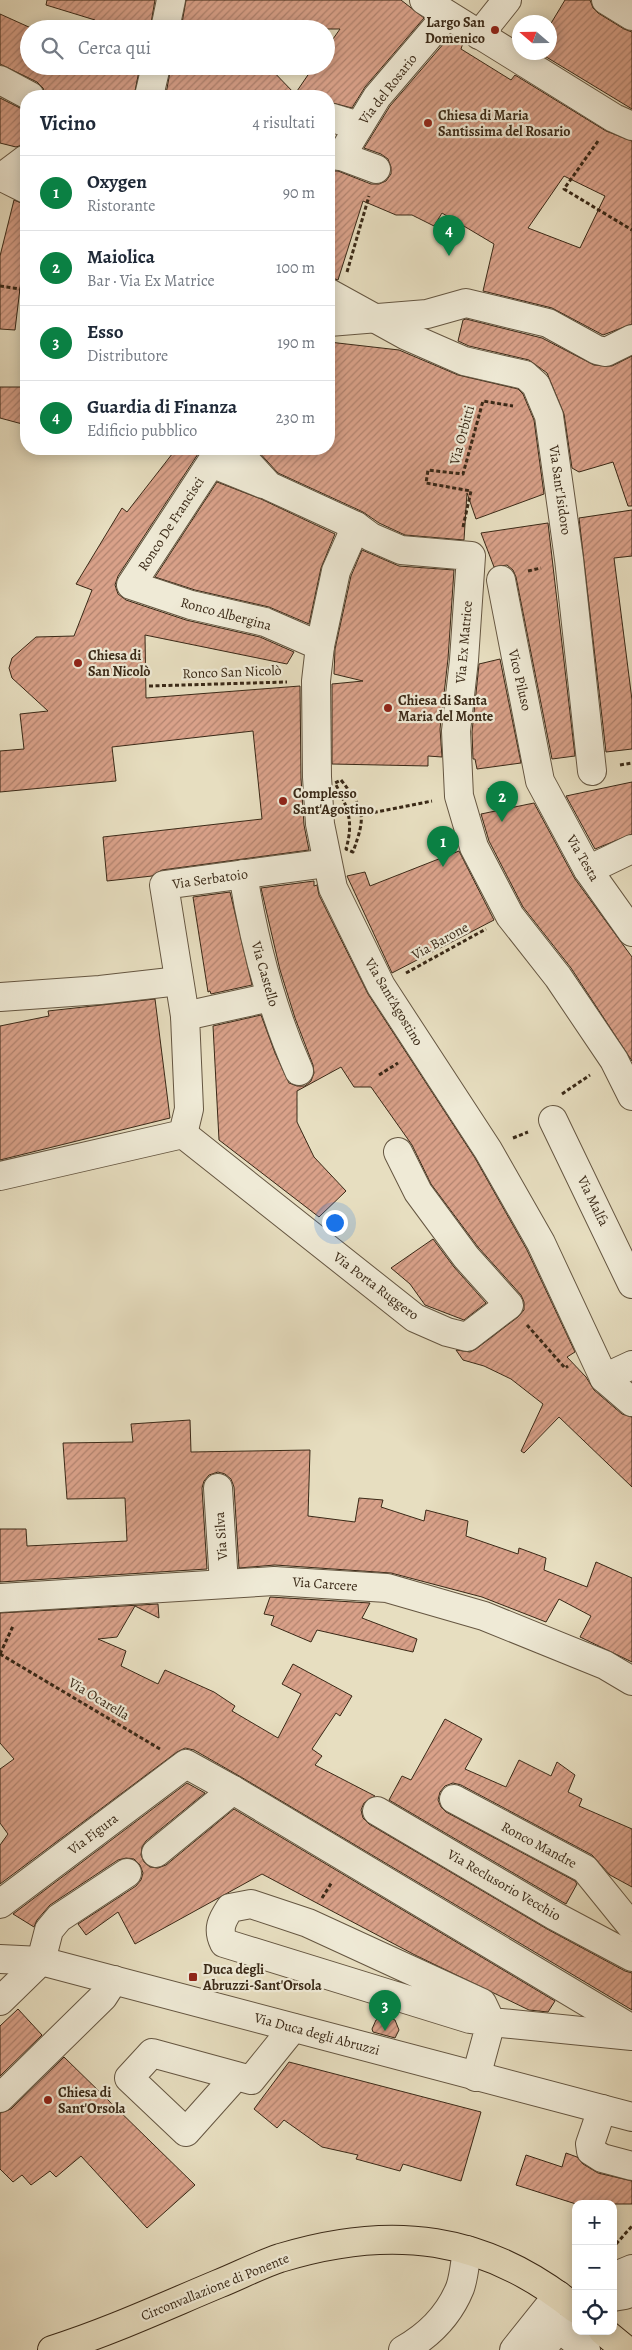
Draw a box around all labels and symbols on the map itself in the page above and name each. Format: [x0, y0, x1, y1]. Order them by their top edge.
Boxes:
place label: Largo San Domenico [425, 13, 485, 48]
north arrow [512, 15, 557, 60]
marker: Largo San Domenico [489, 24, 501, 36]
street label: Via del Rosario [354, 50, 422, 129]
place label: Chiesa di Maria Santissima del Rosario [438, 106, 571, 141]
marker: Chiesa di Maria Santissima del Rosario [422, 117, 434, 129]
pin: 4 [433, 215, 465, 256]
street label: Via Orbitti [445, 403, 479, 468]
street label: Via Sant'Isidoro [544, 443, 576, 536]
street label: Ronco De Francisci [133, 473, 209, 575]
street label: Ronco Albergina [178, 593, 274, 635]
street label: Via Ex Matrice [451, 600, 477, 685]
place label: Chiesa di San Nicolò [88, 646, 150, 681]
street label: Vico Piluso [503, 646, 536, 713]
marker: Chiesa di San Nicolò [72, 657, 84, 669]
street label: Ronco San Nicolò [182, 661, 282, 683]
place label: Chiesa di Santa Maria del Monte [398, 691, 494, 726]
marker: Chiesa di Santa Maria del Monte [382, 702, 394, 714]
pin: 2 [486, 781, 518, 822]
place label: Complesso Sant'Agostino [293, 784, 374, 819]
marker: Complesso Sant'Agostino [277, 795, 289, 807]
pin: 1 [427, 826, 459, 867]
street label: Via Testa [562, 830, 604, 885]
street label: Via Serbatoio [170, 864, 249, 894]
street label: Via Barone [407, 918, 472, 965]
street label: Via Castello [246, 938, 283, 1009]
street label: Via Sant'Agostino [360, 954, 428, 1049]
street label: Via Malfa [572, 1172, 614, 1230]
your location [322, 1210, 348, 1236]
street label: Via Porta Ruggero [328, 1247, 423, 1325]
street label: Via Silva [210, 1511, 232, 1562]
street label: Via Carcere [291, 1572, 358, 1596]
street label: Via Ocarella [64, 1673, 133, 1725]
street label: Via Figura [63, 1809, 122, 1860]
street label: Ronco Mandre [498, 1817, 580, 1873]
street label: Via Reclusorio Vecchio [443, 1844, 564, 1925]
place label: Duca degli Abruzzi-Sant'Orsola [202, 1960, 322, 1995]
marker: Duca degli Abruzzi-Sant'Orsola [187, 1971, 199, 1983]
pin: 3 [369, 1990, 401, 2031]
street label: Via Duca degli Abruzzi [251, 2008, 382, 2060]
place label: Chiesa di Sant'Orsola [58, 2083, 126, 2118]
marker: Chiesa di Sant'Orsola [42, 2094, 54, 2106]
street label: Circonvallazione di Ponente [138, 2248, 292, 2326]

